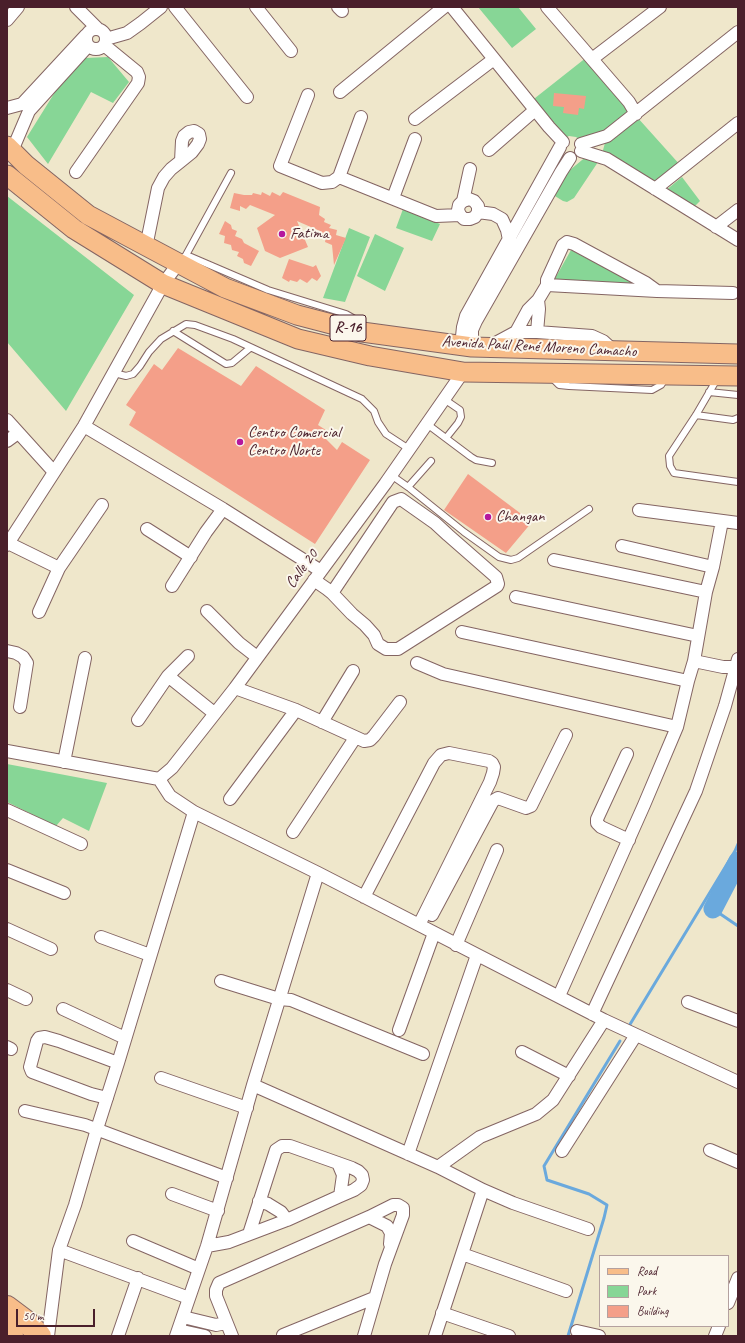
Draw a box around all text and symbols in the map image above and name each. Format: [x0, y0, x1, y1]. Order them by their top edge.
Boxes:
place label: Fatima [290, 224, 328, 244]
marker: Fatima [277, 229, 287, 239]
road number: R-16 [330, 315, 366, 341]
street label: Avenida Paúl René Moreno Camacho [441, 332, 637, 362]
place label: Centro Comercial Centro Norte [248, 423, 340, 461]
marker: Centro Comercial Centro Norte [235, 437, 245, 447]
place label: Changan [496, 507, 544, 527]
marker: Changan [483, 512, 493, 522]
street label: Calle 20 [281, 546, 323, 592]
legend [599, 1255, 729, 1327]
text: Road [637, 1263, 657, 1279]
text: Park [637, 1283, 656, 1299]
scale bar [18, 1301, 97, 1327]
text: Building [637, 1303, 669, 1319]
text: 50 m [23, 1308, 43, 1324]

